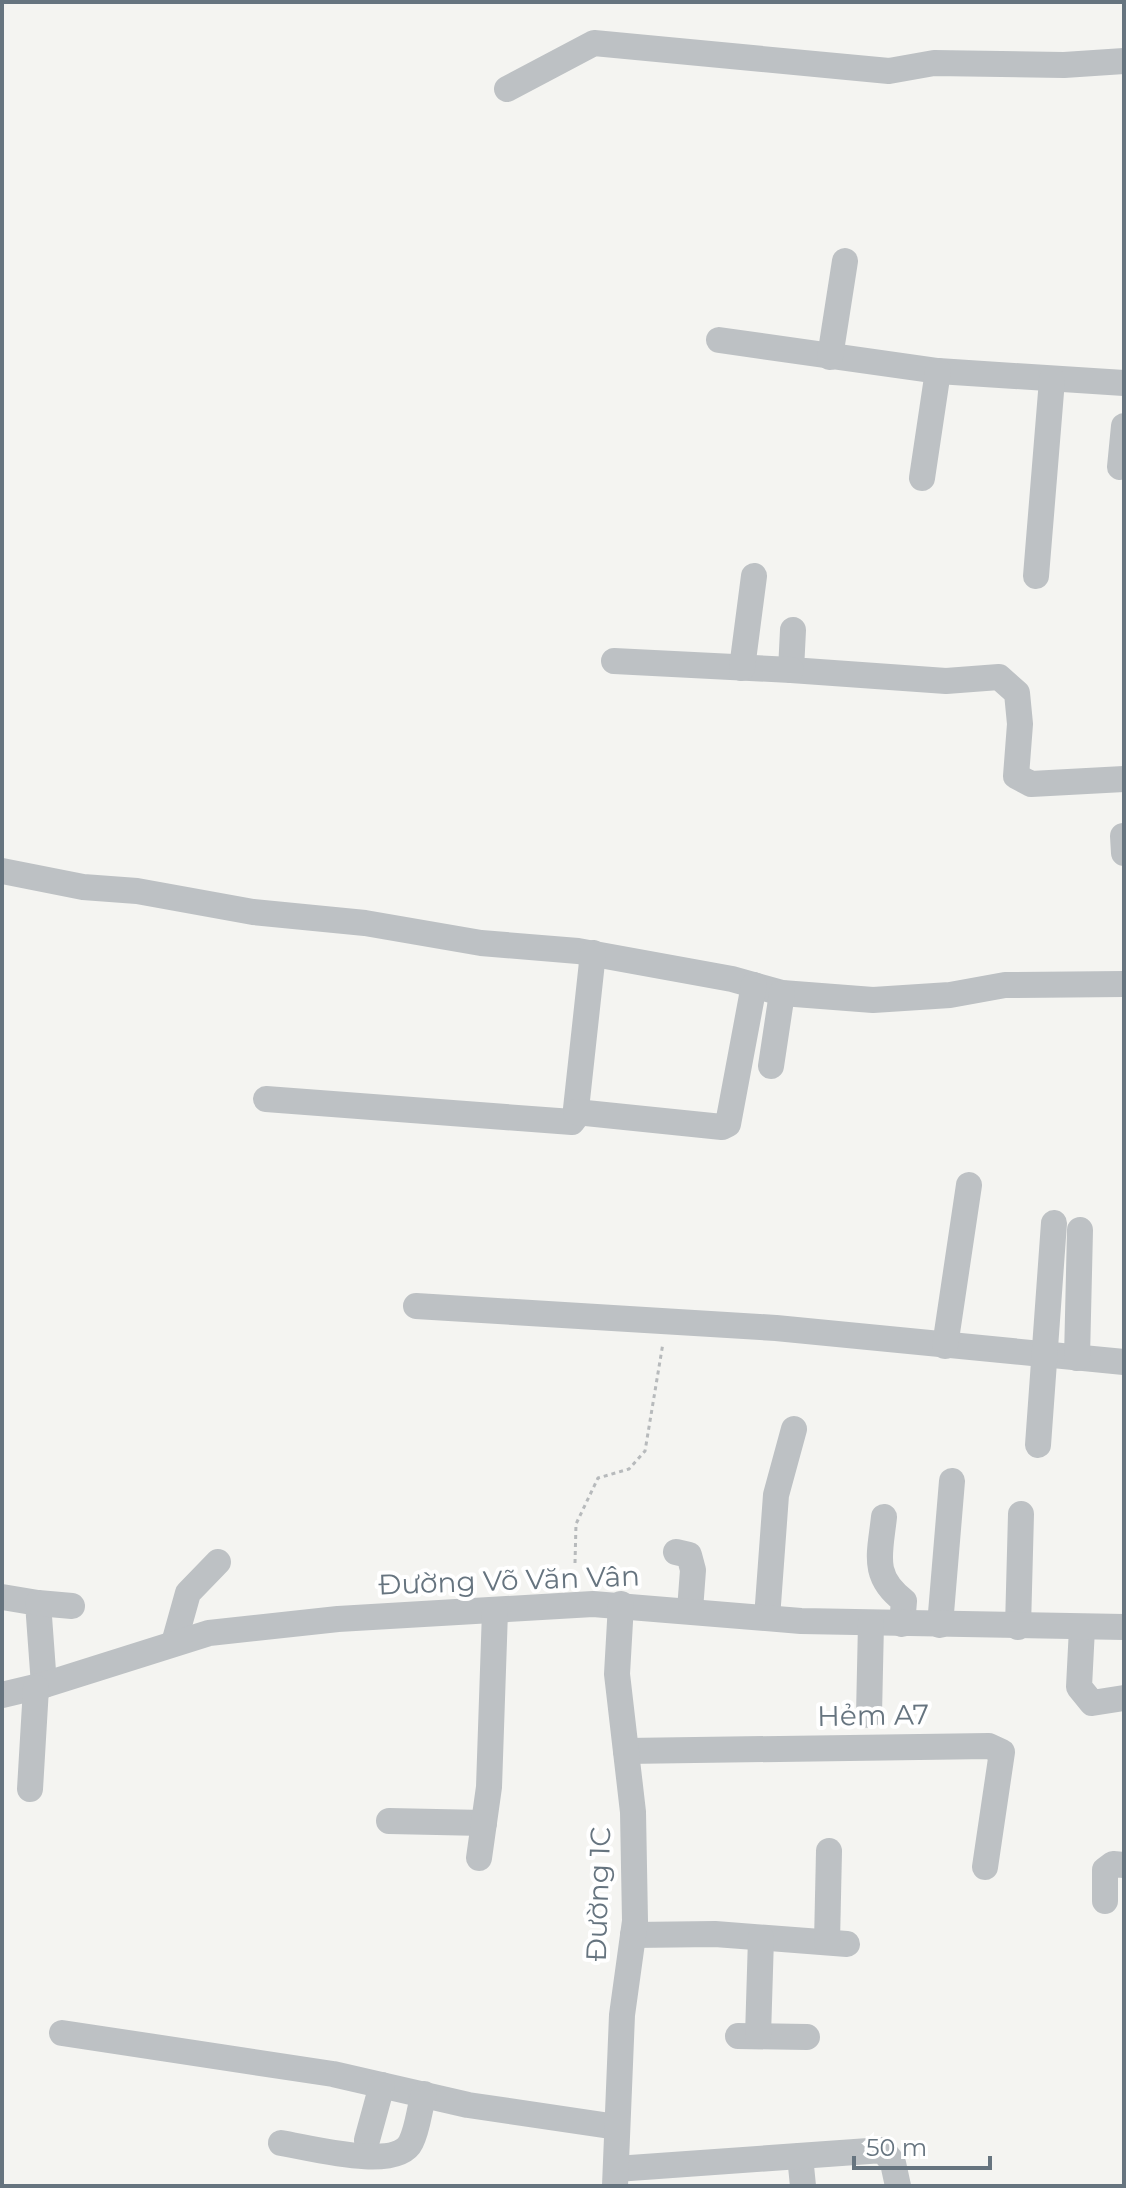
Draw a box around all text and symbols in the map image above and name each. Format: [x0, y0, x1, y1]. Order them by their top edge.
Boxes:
street label: Đường Võ Văn Vân [378, 1558, 640, 1602]
street label: Hẻm A7 [817, 1697, 929, 1733]
street label: Đường 1C [579, 1826, 617, 1962]
scale bar [854, 2120, 990, 2170]
text: 50 m [866, 2133, 927, 2162]

